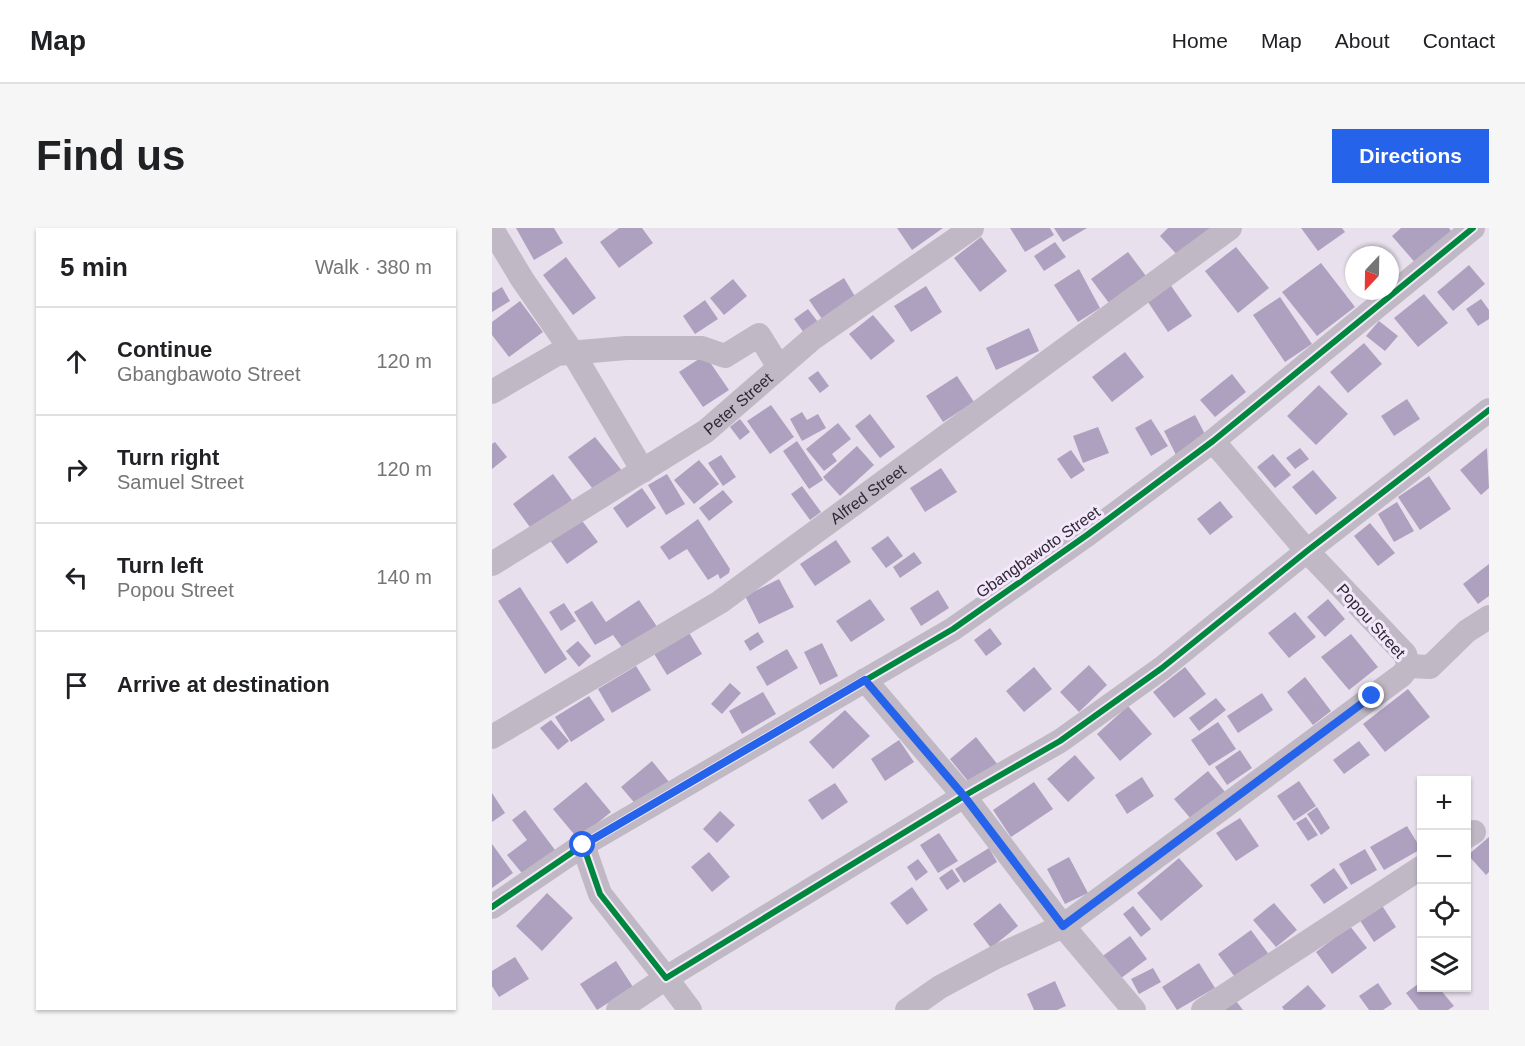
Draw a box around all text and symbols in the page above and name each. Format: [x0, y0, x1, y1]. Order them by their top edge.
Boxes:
text: Map [30, 25, 86, 56]
text: Home [1172, 29, 1228, 52]
text: Map [1261, 29, 1302, 52]
text: About [1335, 29, 1390, 52]
text: Contact [1423, 29, 1495, 52]
button: Directions [1332, 129, 1489, 183]
text: Find us [36, 132, 185, 179]
north arrow [1345, 246, 1399, 300]
text: 5 min [60, 252, 128, 282]
text: Walk · 380 m [315, 256, 432, 278]
text: Continue [117, 337, 212, 362]
icon: ahead [60, 345, 93, 378]
text: 120 m [376, 350, 432, 372]
text: Gbangbawoto Street [117, 363, 300, 385]
street label: Peter Street [700, 369, 776, 438]
text: Turn right [117, 445, 219, 470]
icon: right [60, 453, 93, 486]
text: 120 m [376, 458, 432, 480]
street label: Alfred Street [827, 460, 909, 527]
text: Samuel Street [117, 471, 244, 493]
street label: Gbangbawoto Street [973, 503, 1103, 601]
text: Turn left [117, 553, 203, 578]
icon: left [60, 561, 93, 594]
text: 140 m [376, 566, 432, 588]
text: Popou Street [117, 579, 234, 601]
street label: Popou Street [1333, 581, 1409, 662]
icon: arrive [60, 669, 93, 702]
text: Arrive at destination [117, 672, 330, 697]
route end [1358, 682, 1384, 708]
map controls [1417, 776, 1471, 992]
button: + [1417, 776, 1471, 830]
button: − [1417, 830, 1471, 884]
route start [569, 831, 595, 857]
button: locate [1417, 884, 1471, 938]
button: layers [1417, 938, 1471, 992]

